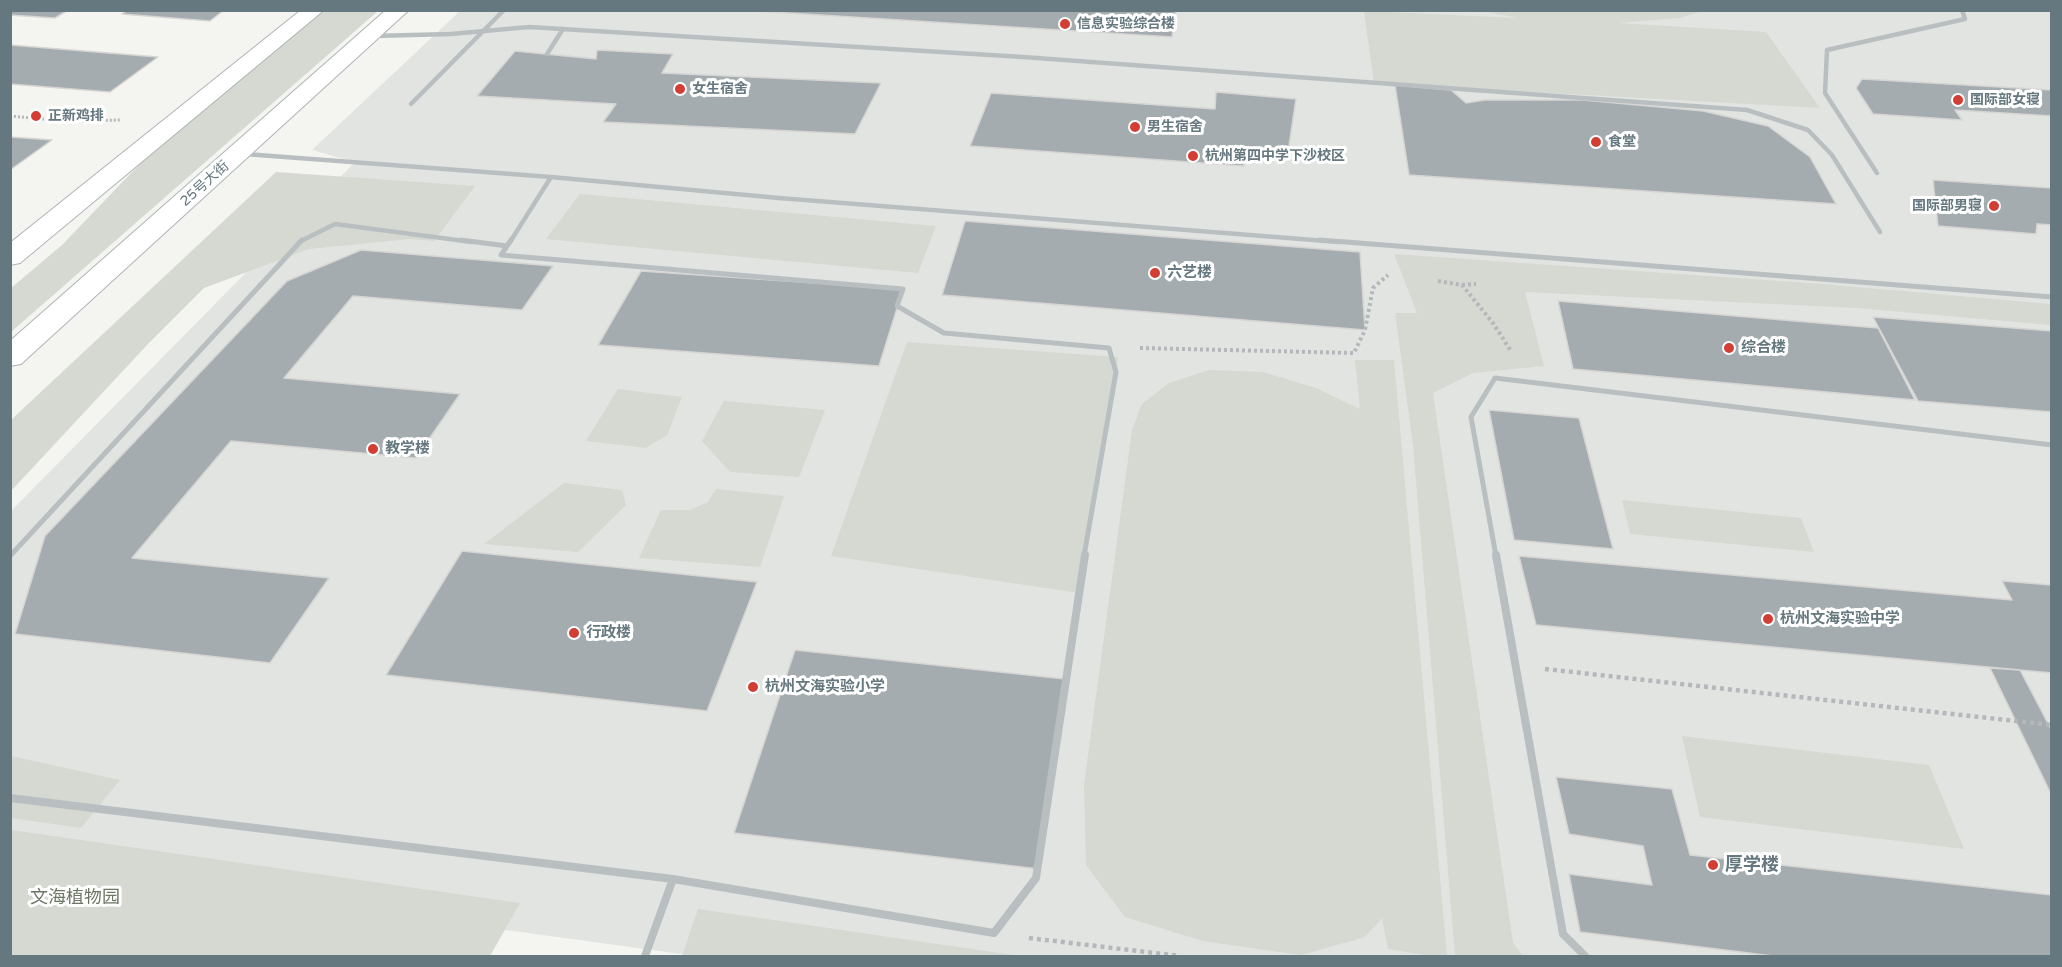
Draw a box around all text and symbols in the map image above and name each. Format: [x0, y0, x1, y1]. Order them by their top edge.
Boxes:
place label: 信息实验综合楼 [1077, 16, 1175, 32]
marker: 信息实验综合楼 [1058, 17, 1072, 31]
place label: 女生宿舍 [692, 81, 748, 97]
marker: 女生宿舍 [673, 82, 687, 96]
place label: 国际部女寝 [1970, 92, 2040, 108]
marker: 国际部女寝 [1951, 93, 1965, 107]
place label: 正新鸡排 [48, 108, 104, 124]
marker: 正新鸡排 [29, 109, 43, 123]
place label: 男生宿舍 [1147, 119, 1203, 135]
marker: 男生宿舍 [1128, 120, 1142, 134]
place label: 食堂 [1608, 134, 1636, 150]
marker: 食堂 [1589, 135, 1603, 149]
place label: 杭州第四中学下沙校区 [1205, 148, 1345, 164]
marker: 杭州第四中学下沙校区 [1186, 149, 1200, 163]
street label: 25号大街 [177, 158, 233, 210]
place label: 国际部男寝 [1912, 198, 1982, 214]
marker: 国际部男寝 [1987, 199, 2001, 213]
place label: 六艺楼 [1167, 264, 1212, 282]
marker: 六艺楼 [1148, 266, 1162, 280]
place label: 综合楼 [1741, 339, 1786, 357]
marker: 综合楼 [1722, 341, 1736, 355]
place label: 教学楼 [385, 440, 430, 458]
marker: 教学楼 [366, 442, 380, 456]
place label: 杭州文海实验中学 [1780, 610, 1900, 628]
marker: 杭州文海实验中学 [1761, 612, 1775, 626]
place label: 行政楼 [586, 624, 631, 642]
marker: 行政楼 [567, 626, 581, 640]
place label: 杭州文海实验小学 [765, 678, 885, 696]
marker: 杭州文海实验小学 [746, 680, 760, 694]
place label: 厚学楼 [1725, 854, 1779, 876]
marker: 厚学楼 [1706, 858, 1720, 872]
park label: 文海植物园 [30, 887, 120, 909]

